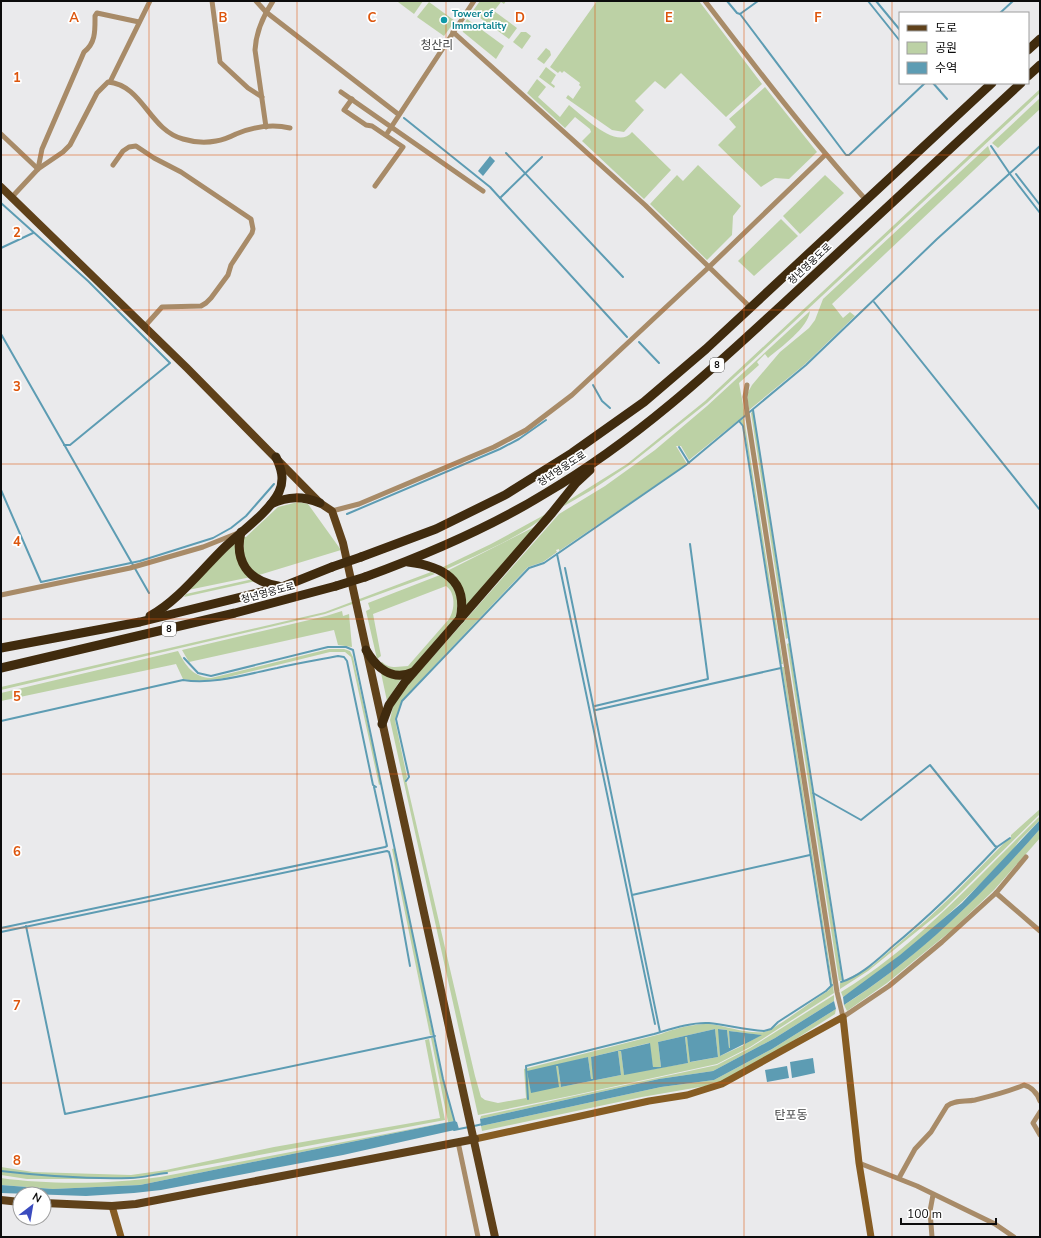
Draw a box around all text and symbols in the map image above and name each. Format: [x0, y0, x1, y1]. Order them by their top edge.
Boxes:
place label: Tower of Immortality [452, 7, 507, 33]
text: A [69, 9, 79, 27]
text: B [219, 9, 228, 27]
text: C [368, 9, 377, 27]
text: D [515, 9, 525, 27]
text: E [665, 9, 673, 27]
text: F [814, 9, 822, 27]
legend [899, 12, 1029, 84]
marker: Tower of Immortality [439, 15, 449, 25]
text: 도로 [935, 20, 957, 36]
district label: 청산리 [420, 37, 454, 53]
text: 공원 [935, 40, 957, 56]
text: 수역 [935, 60, 957, 76]
text: 1 [13, 69, 21, 87]
text: 2 [13, 224, 21, 242]
street label: 청년영웅도로 [785, 240, 835, 288]
road number: 8 [710, 358, 724, 372]
text: 3 [13, 378, 21, 396]
street label: 청년영웅도로 [535, 448, 589, 490]
text: 4 [13, 533, 21, 551]
street label: 청년영웅도로 [240, 579, 296, 607]
road number: 8 [162, 622, 176, 636]
text: 5 [13, 688, 21, 706]
text: 6 [13, 843, 21, 861]
text: 7 [13, 997, 21, 1015]
district label: 탄포동 [774, 1107, 808, 1123]
text: 8 [13, 1152, 21, 1170]
north arrow [12, 1186, 52, 1226]
text: N [30, 1189, 44, 1206]
scale bar [901, 1200, 996, 1226]
text: 100 m [907, 1206, 942, 1222]

